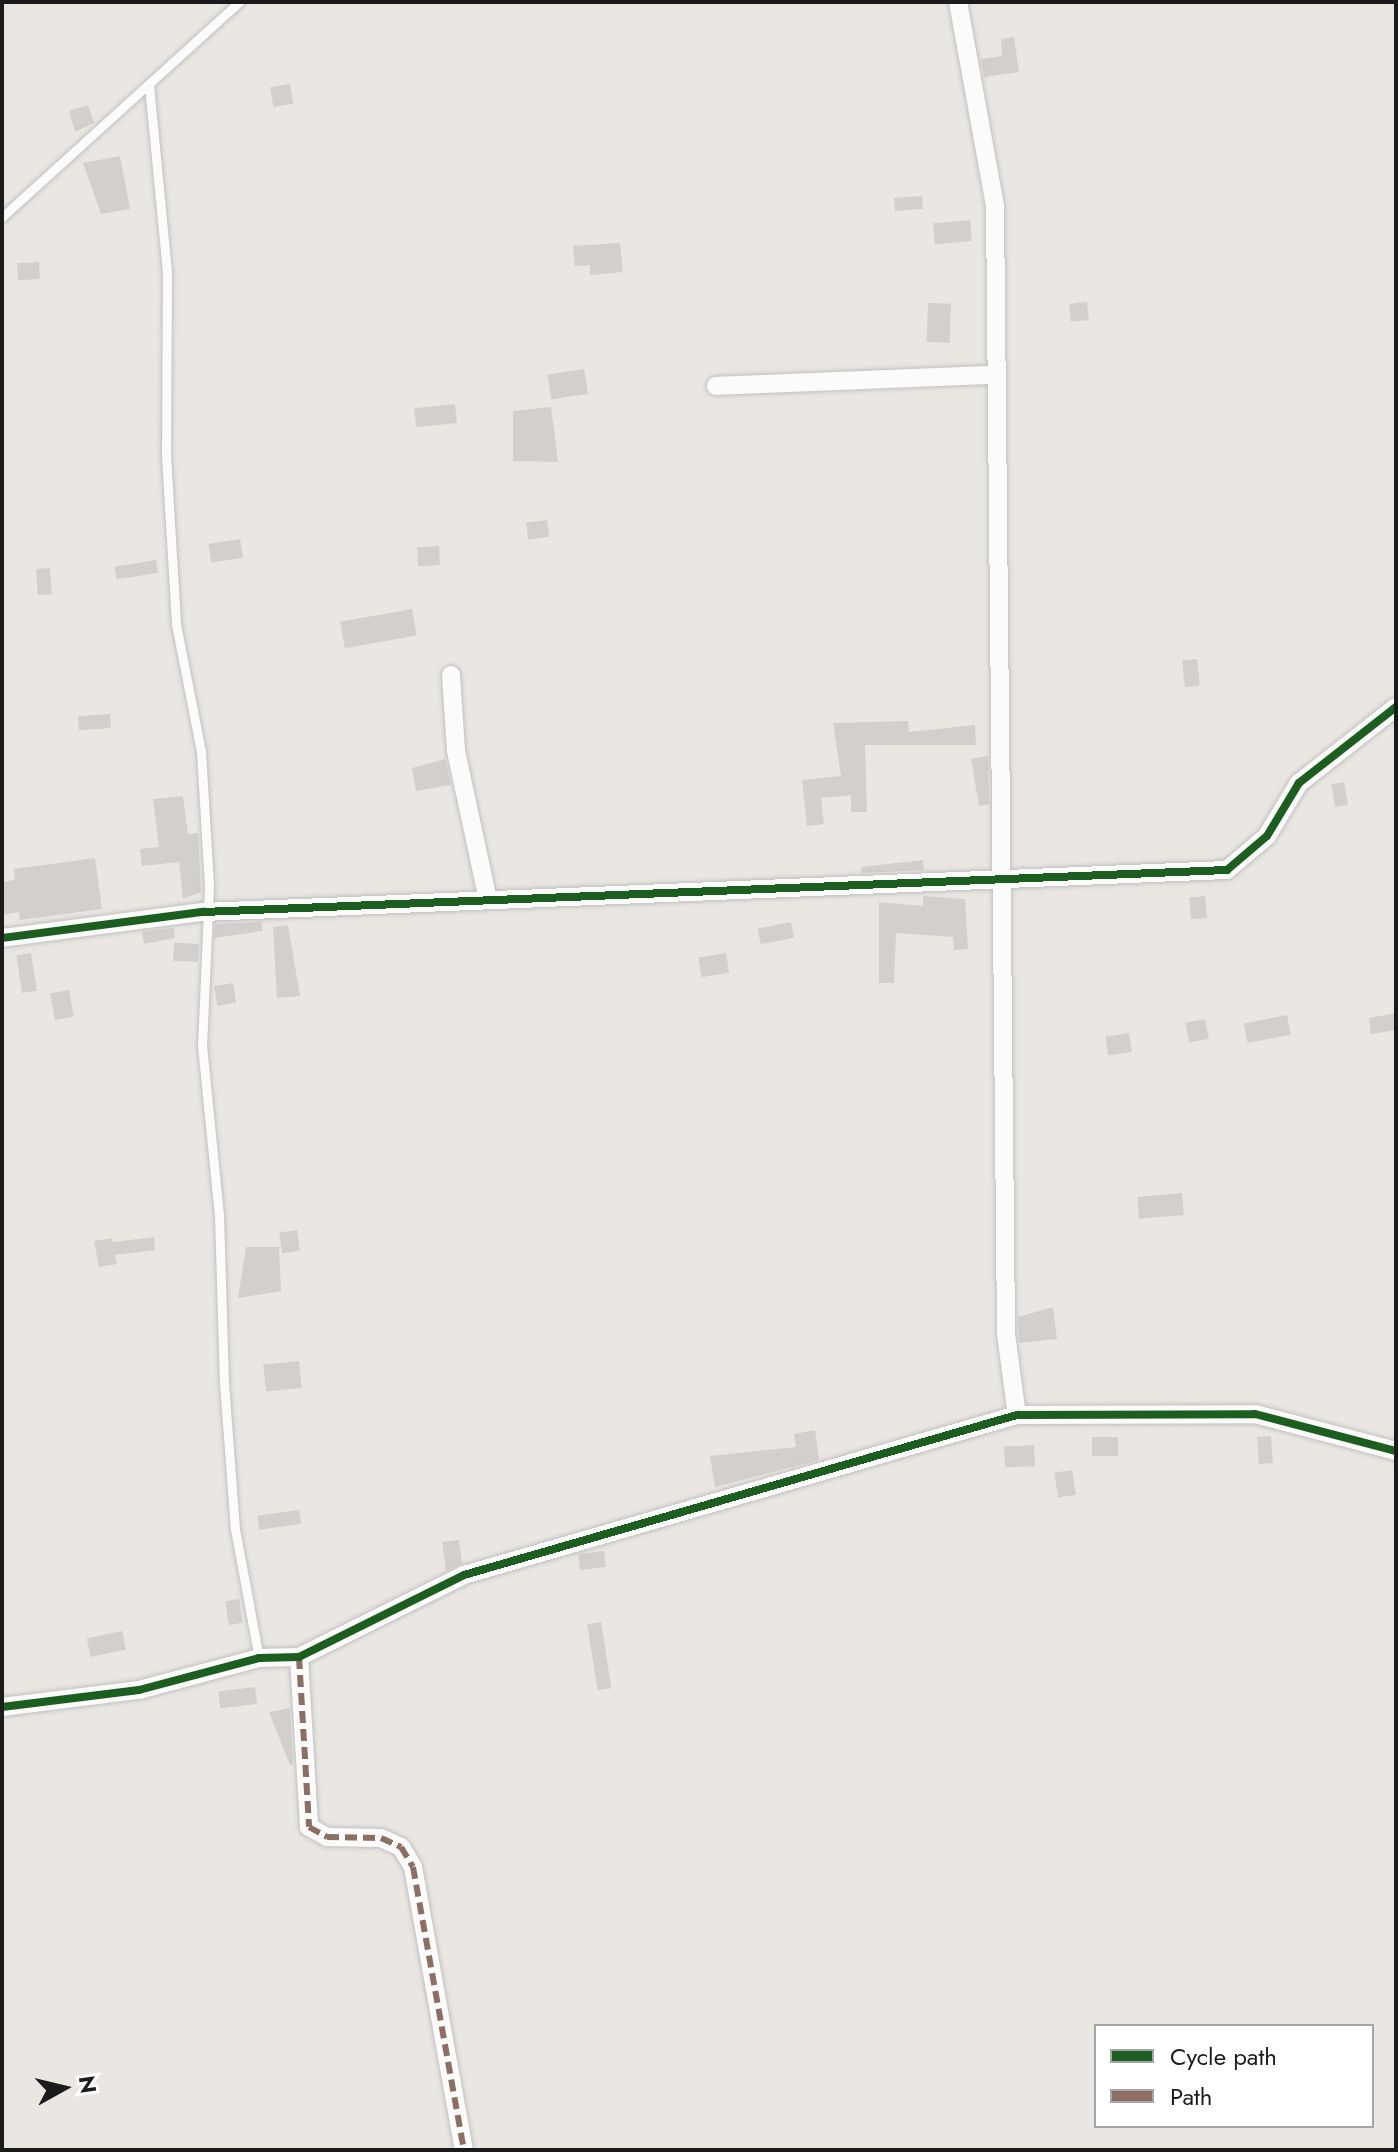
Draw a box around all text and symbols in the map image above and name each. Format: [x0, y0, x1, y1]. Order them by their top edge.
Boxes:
legend [1094, 2024, 1374, 2128]
text: Cycle path [1170, 2039, 1277, 2074]
north arrow [24, 2048, 104, 2128]
text: N [71, 2074, 105, 2096]
text: Path [1170, 2079, 1212, 2114]

